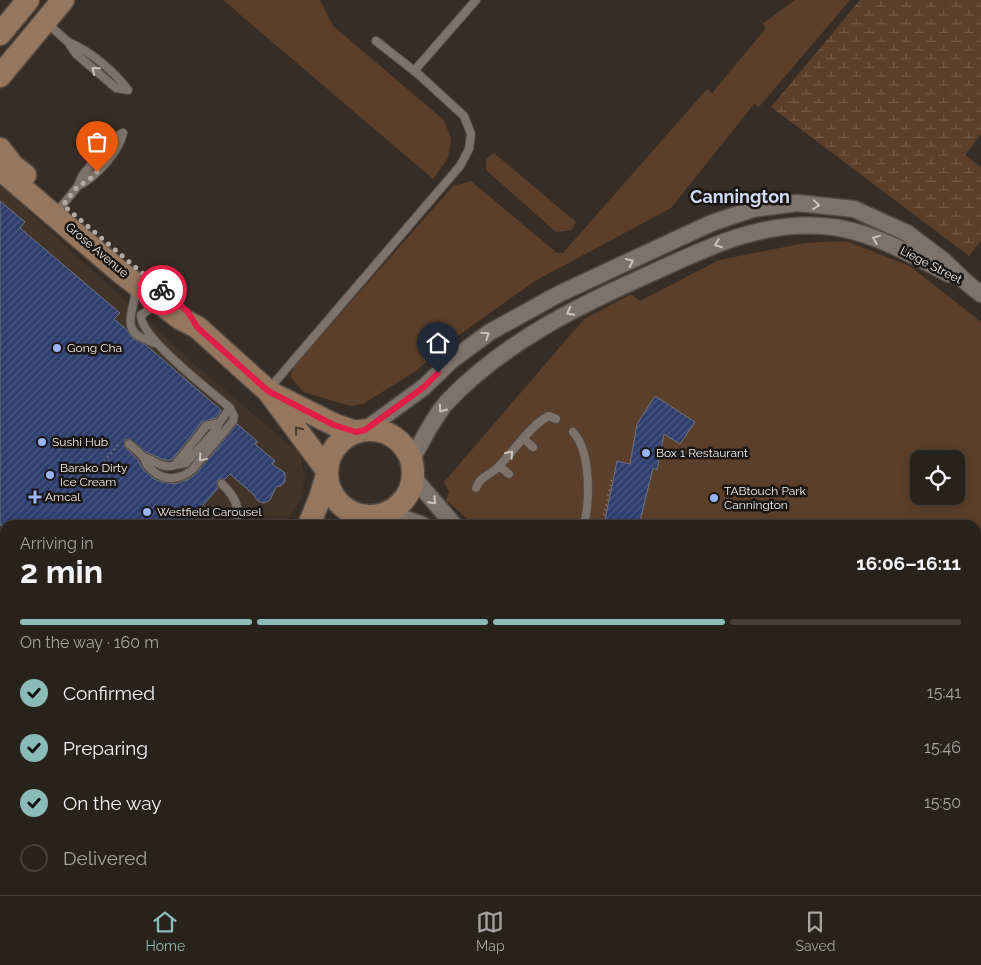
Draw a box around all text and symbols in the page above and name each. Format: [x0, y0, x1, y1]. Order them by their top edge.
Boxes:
one-way arrow [92, 68, 101, 76]
pin [76, 121, 118, 172]
icon: bag [83, 128, 111, 156]
district label: Cannington [690, 186, 790, 207]
one-way arrow [812, 199, 820, 210]
street label: Grose Avenue [63, 220, 131, 280]
one-way arrow [872, 235, 881, 246]
one-way arrow [714, 238, 722, 248]
street label: Liege Street [898, 243, 964, 287]
one-way arrow [625, 257, 634, 268]
courier [137, 265, 187, 315]
icon: bike [148, 276, 176, 304]
one-way arrow [566, 306, 575, 316]
pin [417, 322, 459, 373]
icon: home [424, 329, 452, 357]
one-way arrow [480, 332, 489, 341]
place label: Gong Cha [67, 341, 122, 355]
marker: Gong Cha [51, 342, 63, 354]
one-way arrow [439, 403, 448, 413]
one-way arrow [295, 427, 303, 436]
place label: Sushi Hub [52, 435, 108, 449]
marker: Sushi Hub [36, 436, 48, 448]
place label: Box 1 Restaurant [656, 446, 748, 460]
marker: Box 1 Restaurant [640, 447, 652, 459]
map controls [910, 450, 965, 505]
button: locate [910, 450, 965, 505]
one-way arrow [505, 451, 514, 460]
one-way arrow [199, 453, 208, 462]
place label: Barako Dirty Ice Cream [60, 461, 128, 489]
marker: Barako Dirty Ice Cream [44, 469, 56, 481]
place label: TABtouch Park Cannington [724, 484, 807, 512]
place label: Amcal [45, 490, 81, 504]
marker: Amcal [29, 491, 41, 503]
marker: TABtouch Park Cannington [708, 492, 720, 504]
one-way arrow [427, 495, 436, 504]
place label: Westfield Carousel [157, 505, 262, 519]
marker: Westfield Carousel [141, 506, 153, 518]
text: Arriving in [20, 534, 94, 553]
text: 16:06–16:11 [856, 552, 961, 574]
text: 2 min [20, 553, 103, 590]
text: On the way · 160 m [20, 633, 159, 652]
icon: check [20, 679, 48, 707]
text: Confirmed [63, 682, 155, 704]
text: 15:41 [927, 683, 961, 702]
icon: check [20, 734, 48, 762]
text: Preparing [63, 737, 148, 759]
text: 15:46 [924, 738, 961, 757]
icon: check [20, 789, 48, 817]
text: On the way [63, 792, 162, 814]
text: 15:50 [924, 793, 961, 812]
text: Delivered [63, 847, 147, 869]
tab: Home [145, 908, 185, 954]
tab: Map [476, 908, 505, 954]
tab: Saved [795, 908, 836, 954]

